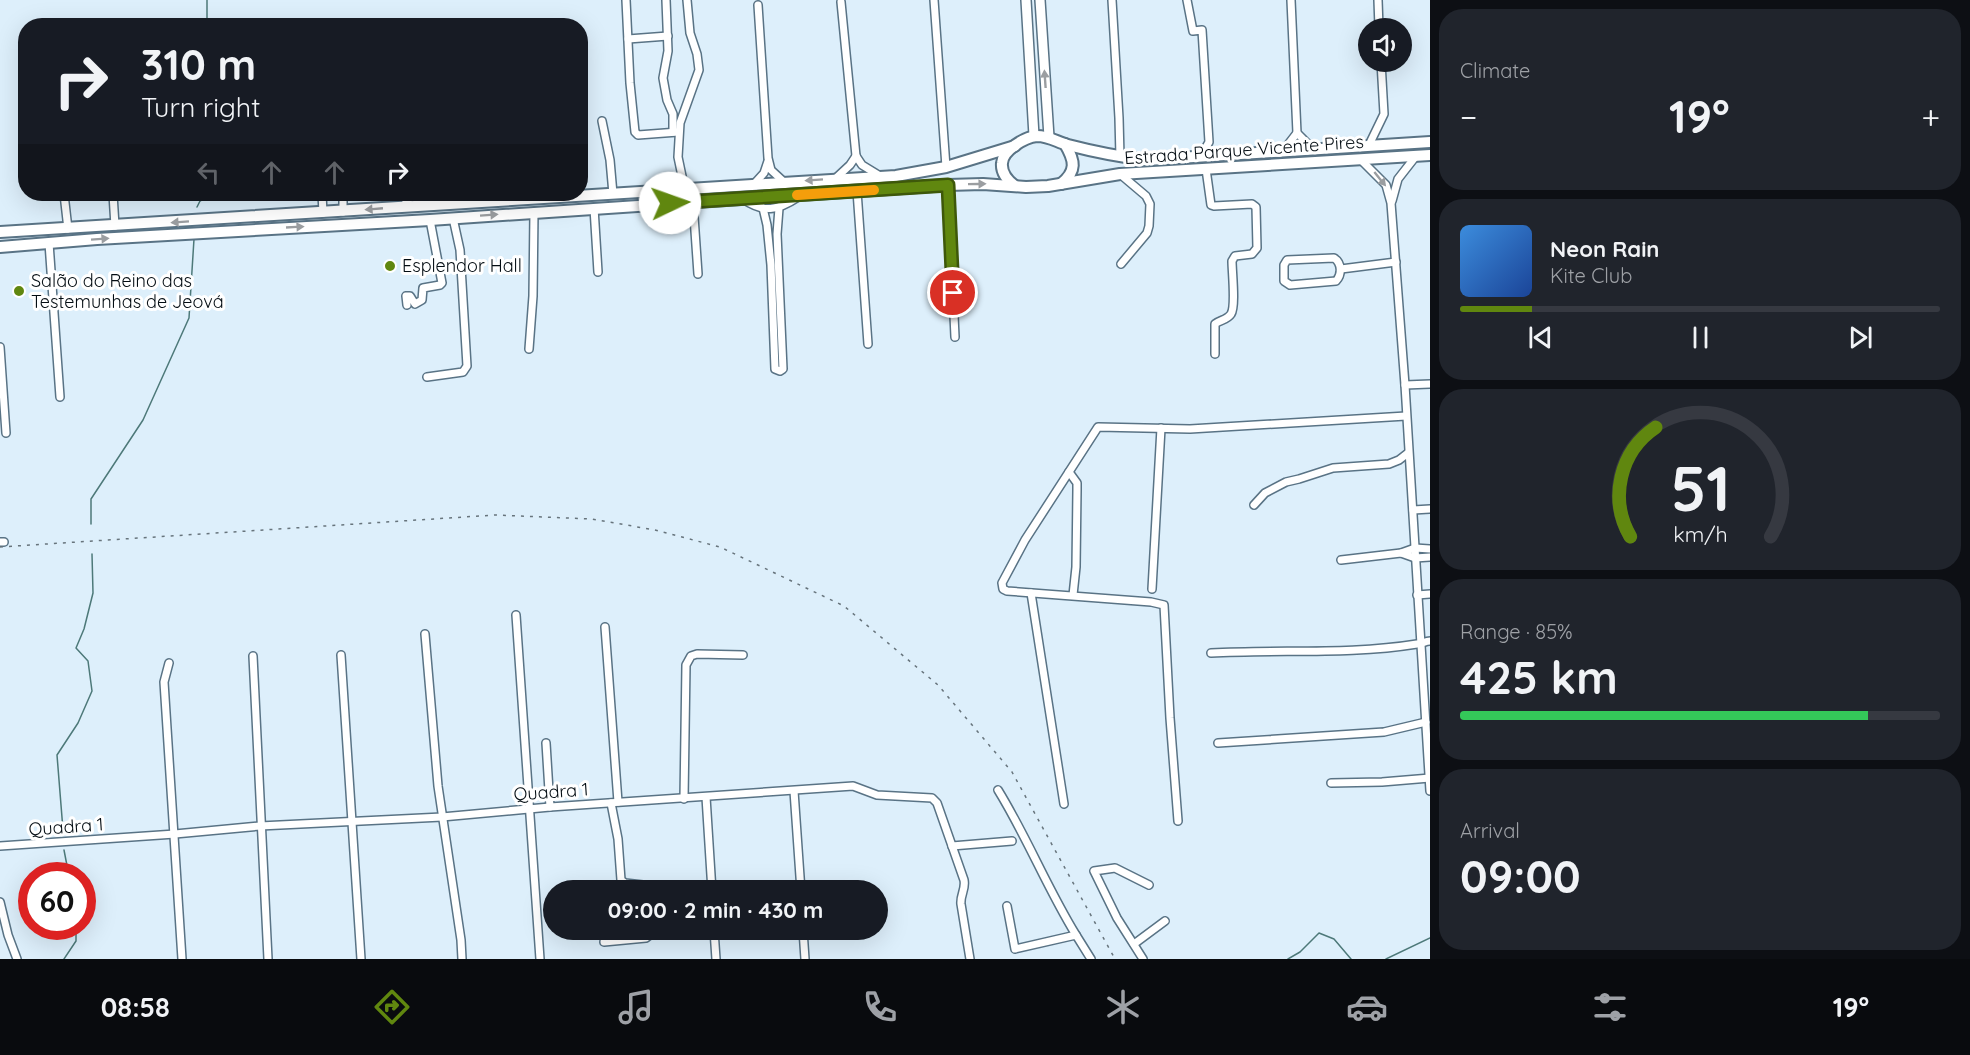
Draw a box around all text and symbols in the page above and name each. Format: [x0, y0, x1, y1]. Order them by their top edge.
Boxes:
map controls [1358, 18, 1412, 72]
button: sound [1358, 18, 1412, 72]
text: 310 m [141, 38, 256, 91]
icon: right [42, 42, 120, 120]
text: Climate [1460, 58, 1530, 83]
one-way arrow [1041, 69, 1050, 88]
text: 19° [1669, 88, 1730, 144]
text: Turn right [141, 90, 260, 124]
text: − [1460, 96, 1477, 137]
text: + [1921, 96, 1940, 137]
street label: Estrada Parque Vicente Pires [1123, 130, 1364, 169]
icon: left [192, 156, 225, 189]
icon: ahead [255, 156, 288, 189]
icon: ahead [318, 156, 351, 189]
icon: right [381, 156, 414, 189]
position arrow [638, 171, 702, 235]
one-way arrow [1373, 171, 1386, 187]
one-way arrow [804, 175, 823, 185]
one-way arrow [968, 179, 987, 189]
one-way arrow [365, 204, 384, 214]
one-way arrow [480, 210, 499, 220]
one-way arrow [170, 217, 189, 227]
one-way arrow [285, 222, 304, 232]
one-way arrow [91, 234, 110, 244]
text: Neon Rain [1550, 235, 1659, 263]
place label: Esplendor Hall [402, 254, 522, 277]
marker: Esplendor Hall [383, 259, 397, 273]
text: Kite Club [1550, 263, 1632, 288]
pin [927, 267, 978, 318]
place label: Salão do Reino das Testemunhas de Jeová [31, 269, 224, 313]
icon: arrive [936, 276, 969, 309]
marker: Salão do Reino das Testemunhas de Jeová [12, 284, 26, 298]
icon: previous [1524, 321, 1557, 354]
icon: pause [1684, 321, 1717, 354]
icon: next [1844, 321, 1877, 354]
text: 51 [1670, 449, 1730, 527]
text: km/h [1673, 521, 1727, 547]
text: Range · 85% [1460, 619, 1573, 644]
text: 425 km [1460, 649, 1618, 705]
street label: Quadra 1 [513, 777, 589, 806]
street label: Quadra 1 [28, 812, 104, 841]
text: Arrival [1460, 818, 1520, 843]
text: 09:00 [1460, 848, 1581, 904]
speed limit sign: 60 [18, 862, 96, 940]
text: 09:00 · 2 min · 430 m [608, 896, 823, 924]
icon: directions [371, 986, 413, 1028]
icon: music [615, 986, 657, 1028]
icon: phone [859, 986, 901, 1028]
icon: climate [1102, 986, 1144, 1028]
icon: car [1346, 986, 1388, 1028]
icon: filters [1589, 986, 1631, 1028]
text: 08:58 [101, 990, 170, 1024]
text: 19° [1833, 990, 1869, 1024]

